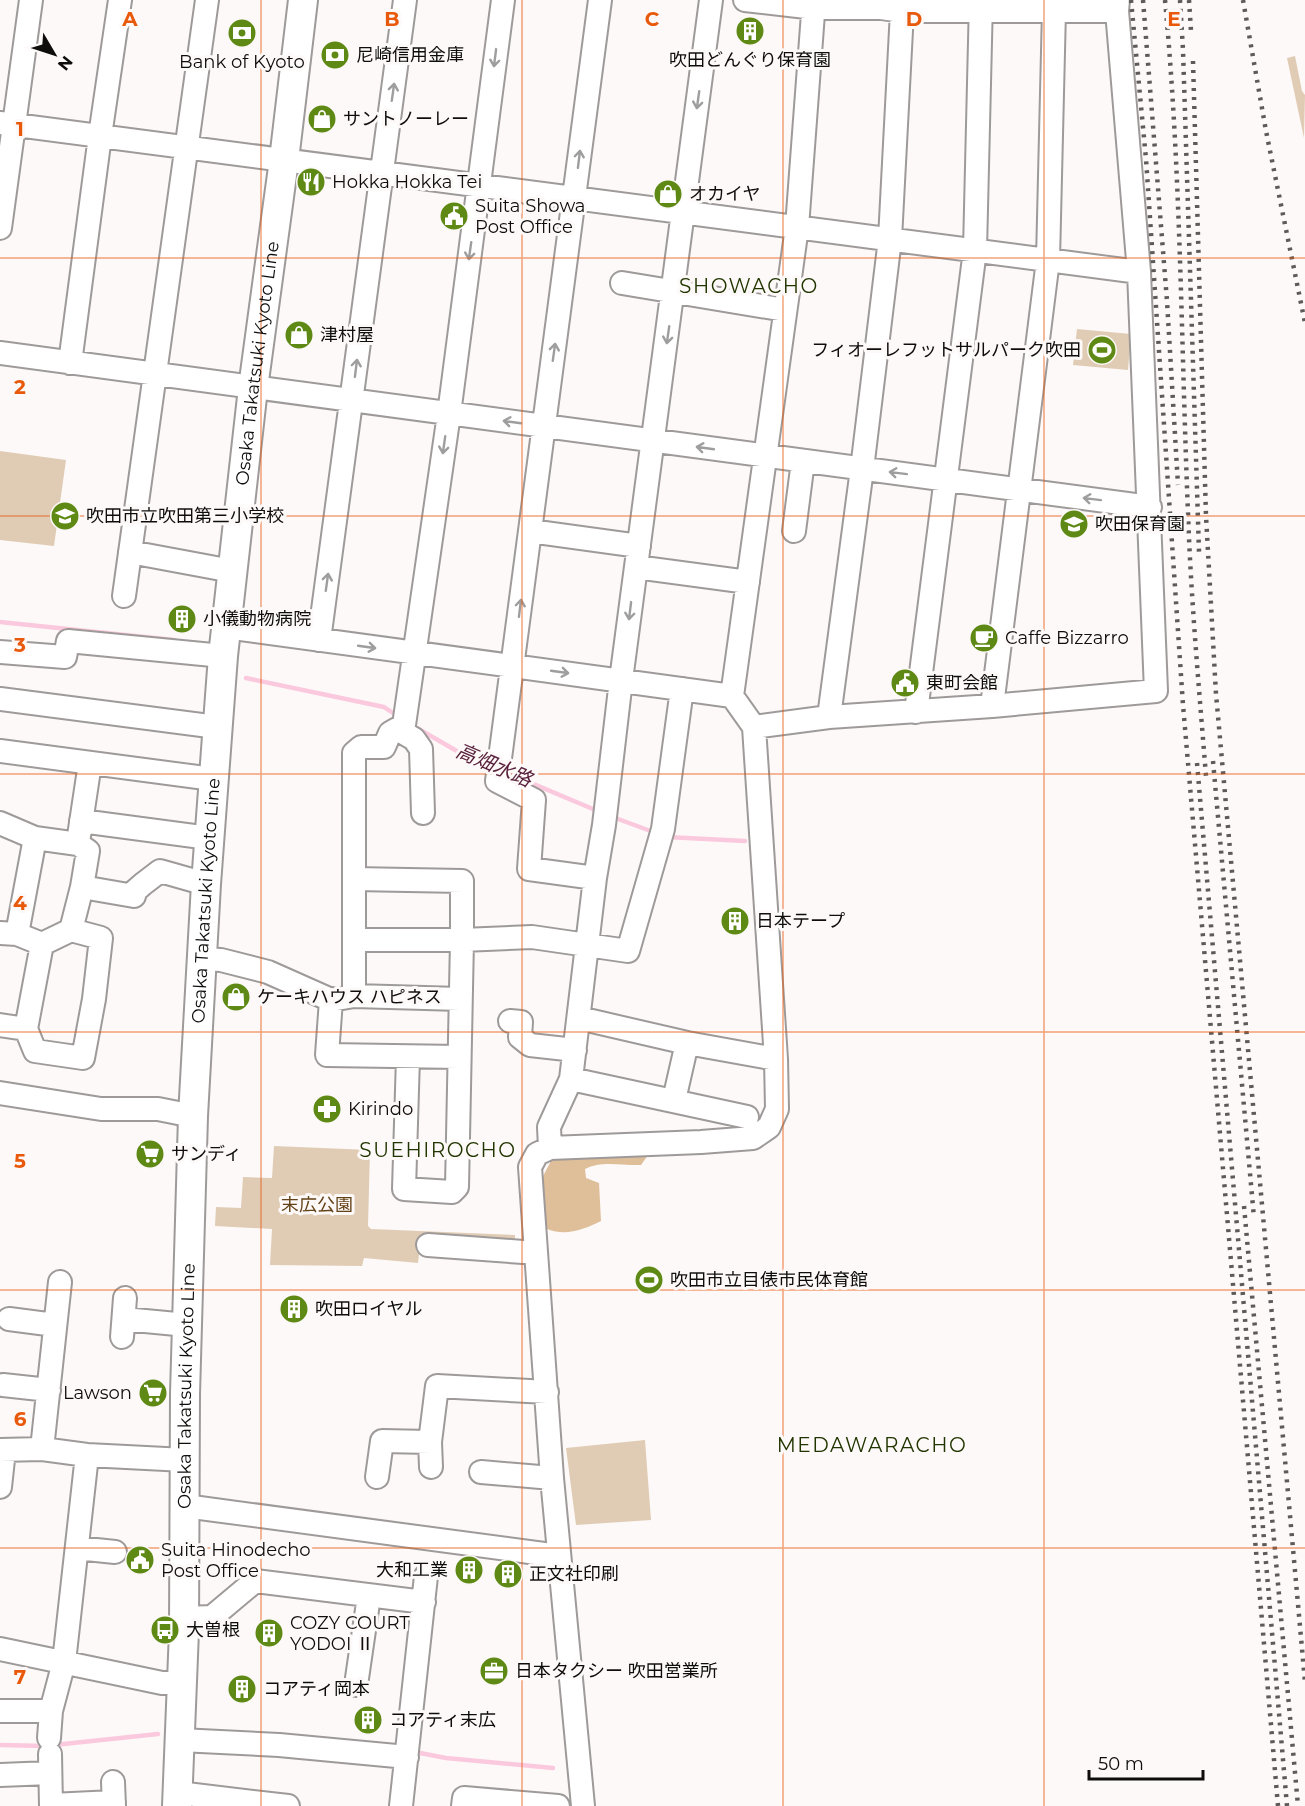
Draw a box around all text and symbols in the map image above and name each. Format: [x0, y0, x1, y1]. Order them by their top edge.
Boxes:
text: A [121, 7, 138, 31]
text: B [384, 7, 400, 31]
text: C [645, 7, 660, 31]
text: D [906, 7, 922, 31]
text: E [1167, 7, 1181, 31]
building icon: 吹田どんぐり保育園 [734, 15, 766, 47]
bank icon: Bank of Kyoto [226, 17, 258, 49]
north arrow [24, 24, 84, 84]
bank icon: 尼崎信用金庫 [319, 39, 351, 71]
place label: 尼崎信用金庫 [356, 44, 464, 66]
one-way arrow [489, 47, 500, 67]
place label: 吹田どんぐり保育園 [669, 49, 831, 71]
place label: Bank of Kyoto [179, 51, 305, 73]
text: N [54, 52, 77, 74]
one-way arrow [387, 82, 398, 102]
one-way arrow [693, 89, 704, 109]
shop icon: サントノーレー [306, 103, 338, 135]
place label: サントノーレー [343, 108, 469, 130]
text: 1 [16, 117, 24, 141]
one-way arrow [574, 149, 585, 169]
restaurant icon: Hokka Hokka Tei [295, 166, 327, 198]
place label: Hokka Hokka Tei [332, 171, 482, 193]
shop icon: オカイヤ [652, 178, 684, 210]
place label: オカイヤ [689, 183, 760, 205]
place label: Suita Showa Post Office [475, 195, 585, 238]
public building icon: Suita Showa Post Office [438, 200, 470, 232]
street label: Osaka Takatsuki Kyoto Line [231, 240, 284, 486]
one-way arrow [465, 241, 476, 261]
district label: SHOWACHO [679, 274, 819, 298]
shop icon: 津村屋 [283, 319, 315, 351]
place label: 津村屋 [320, 324, 374, 346]
one-way arrow [662, 324, 673, 344]
sports icon: フィオーレフットサルパーク吹田 [1086, 334, 1118, 366]
place label: フィオーレフットサルパーク吹田 [811, 339, 1081, 361]
one-way arrow [549, 343, 560, 362]
one-way arrow [351, 359, 362, 379]
text: 2 [14, 375, 26, 399]
one-way arrow [502, 417, 522, 428]
one-way arrow [439, 434, 450, 454]
one-way arrow [696, 442, 715, 453]
one-way arrow [889, 468, 909, 479]
one-way arrow [1082, 494, 1102, 505]
school or university icon: 吹田市立吹田第三小学校 [49, 500, 81, 532]
place label: 吹田市立吹田第三小学校 [86, 505, 284, 527]
school or university icon: 吹田保育園 [1058, 508, 1090, 540]
place label: 吹田保育園 [1095, 513, 1185, 535]
one-way arrow [322, 573, 333, 593]
one-way arrow [515, 598, 526, 618]
one-way arrow [625, 601, 636, 621]
building icon: 小儀動物病院 [166, 603, 198, 635]
place label: 小儀動物病院 [203, 608, 311, 630]
cafe icon: Caffe Bizzarro [968, 622, 1000, 654]
place label: Caffe Bizzarro [1005, 627, 1129, 649]
text: 3 [13, 633, 26, 657]
one-way arrow [357, 641, 377, 652]
one-way arrow [550, 667, 570, 678]
public building icon: 東町会館 [889, 667, 921, 699]
place label: 東町会館 [926, 672, 998, 694]
water label: 高畑水路 [452, 738, 537, 792]
street label: Osaka Takatsuki Kyoto Line [187, 777, 225, 1024]
text: 4 [13, 891, 27, 915]
building icon: 日本テープ [719, 905, 751, 937]
place label: 日本テープ [756, 910, 845, 932]
shop icon: ケーキハウス ハピネス [220, 981, 252, 1013]
place label: ケーキハウス ハピネス [257, 986, 442, 1008]
pharmacy icon: Kirindo [311, 1093, 343, 1125]
place label: Kirindo [348, 1098, 413, 1120]
supermarket icon: サンディ [134, 1138, 166, 1170]
district label: SUEHIROCHO [359, 1138, 517, 1162]
place label: サンディ [171, 1143, 242, 1165]
text: 5 [14, 1149, 26, 1173]
park label: 末広公園 [281, 1194, 353, 1216]
street label: Osaka Takatsuki Kyoto Line [174, 1263, 200, 1509]
sports icon: 吹田市立目俵市民体育館 [633, 1264, 665, 1296]
place label: 吹田市立目俵市民体育館 [670, 1269, 868, 1291]
building icon: 吹田ロイヤル [278, 1293, 310, 1325]
place label: 吹田ロイヤル [315, 1298, 422, 1320]
supermarket icon: Lawson [137, 1377, 169, 1409]
place label: Lawson [63, 1382, 132, 1404]
text: 6 [14, 1407, 27, 1431]
district label: MEDAWARACHO [777, 1433, 967, 1457]
place label: Suita Hinodecho Post Office [161, 1539, 311, 1582]
public building icon: Suita Hinodecho Post Office [124, 1544, 156, 1576]
building icon: 大和工業 [453, 1554, 485, 1586]
building icon: 正文社印刷 [492, 1558, 524, 1590]
place label: 大和工業 [376, 1559, 448, 1581]
place label: 正文社印刷 [529, 1563, 619, 1585]
place label: COZY COURT YODOI Ⅱ [290, 1612, 410, 1655]
bus stop icon: 大曽根 [149, 1614, 181, 1646]
building icon: COZY COURT YODOI Ⅱ [253, 1617, 285, 1649]
place label: 大曽根 [186, 1619, 240, 1641]
office icon: 日本タクシー 吹田営業所 [478, 1655, 510, 1687]
place label: 日本タクシー 吹田営業所 [515, 1660, 718, 1682]
text: 7 [14, 1665, 26, 1689]
building icon: コアティ岡本 [226, 1673, 258, 1705]
place label: コアティ岡本 [263, 1678, 370, 1700]
building icon: コアティ末広 [352, 1704, 384, 1736]
place label: コアティ末広 [389, 1709, 496, 1731]
scale bar [1089, 1743, 1203, 1781]
text: 50 m [1098, 1753, 1144, 1775]

